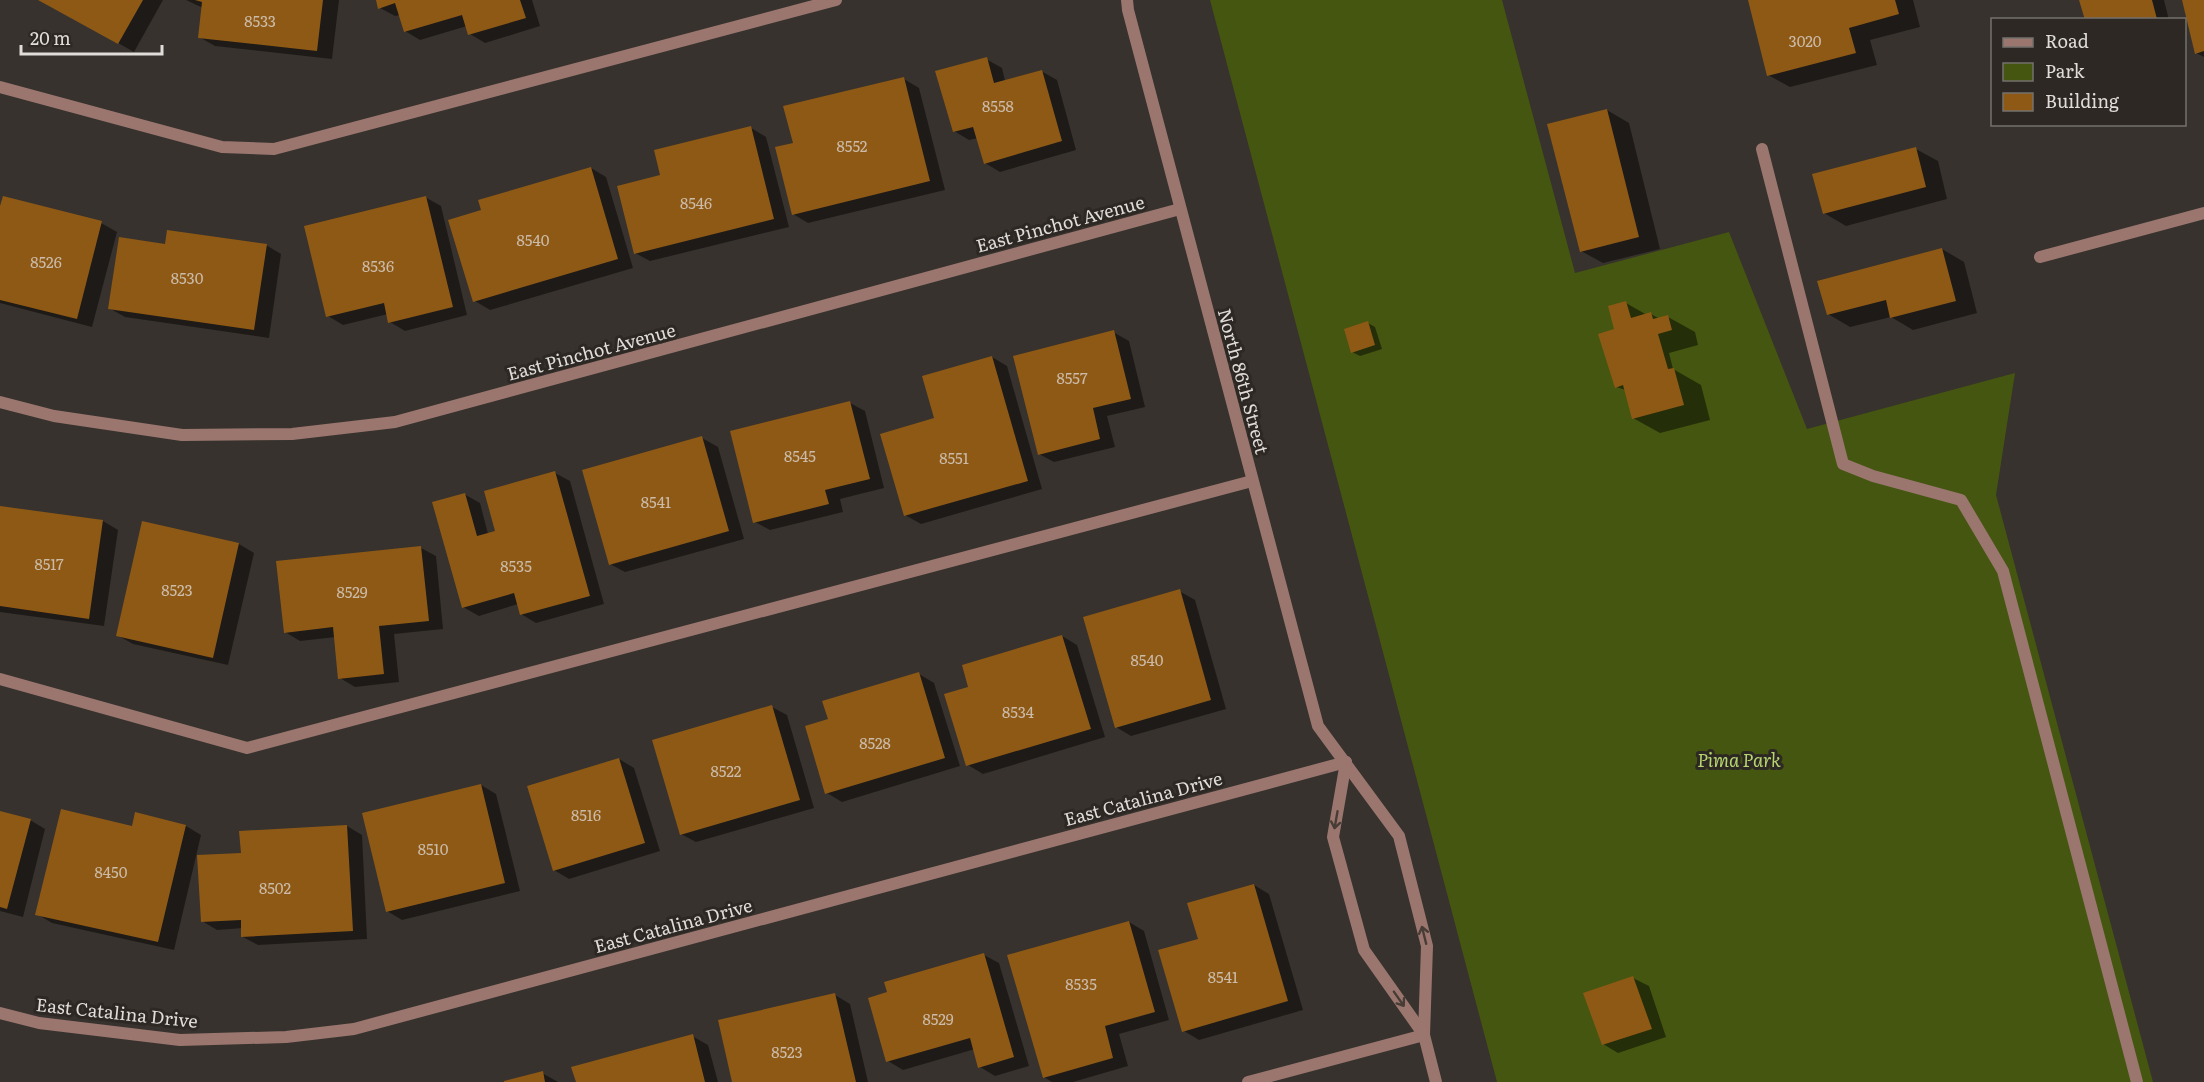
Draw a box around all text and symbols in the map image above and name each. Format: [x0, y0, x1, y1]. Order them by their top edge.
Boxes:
house number: 8533 [244, 9, 276, 32]
scale bar [21, 18, 162, 56]
legend [1991, 18, 2186, 126]
text: 20 m [30, 24, 71, 51]
text: Road [2045, 27, 2089, 54]
house number: 3020 [1789, 29, 1822, 52]
text: Park [2045, 57, 2086, 84]
text: Building [2045, 87, 2120, 114]
house number: 8558 [982, 94, 1014, 117]
house number: 8552 [837, 134, 868, 157]
street label: East Pinchot Avenue [973, 188, 1147, 258]
house number: 8546 [680, 191, 712, 214]
house number: 8540 [517, 228, 550, 251]
house number: 8526 [30, 250, 62, 273]
house number: 8536 [362, 254, 394, 277]
house number: 8530 [171, 266, 204, 289]
street label: North 86th Street [1212, 305, 1277, 457]
street label: East Pinchot Avenue [504, 316, 678, 386]
house number: 8557 [1056, 366, 1088, 389]
house number: 8545 [784, 444, 816, 467]
house number: 8551 [939, 446, 969, 469]
house number: 8541 [641, 490, 671, 513]
house number: 8517 [34, 552, 64, 575]
house number: 8535 [500, 554, 532, 577]
house number: 8523 [161, 578, 193, 601]
house number: 8529 [336, 580, 368, 603]
house number: 8540 [1131, 648, 1164, 671]
house number: 8534 [1002, 700, 1034, 723]
house number: 8528 [859, 731, 891, 754]
park label: Pima Park [1697, 746, 1781, 773]
house number: 8522 [711, 759, 742, 782]
street label: East Catalina Drive [1061, 764, 1225, 832]
house number: 8516 [571, 803, 601, 826]
one-way arrow [1330, 810, 1341, 829]
house number: 8510 [418, 837, 449, 860]
house number: 8450 [95, 860, 128, 883]
house number: 8502 [259, 876, 291, 899]
street label: East Catalina Drive [591, 891, 755, 959]
one-way arrow [1418, 926, 1429, 945]
house number: 8541 [1208, 965, 1238, 988]
house number: 8535 [1065, 972, 1097, 995]
street label: East Catalina Drive [35, 990, 199, 1034]
one-way arrow [1393, 991, 1405, 1007]
house number: 8529 [922, 1007, 954, 1030]
house number: 8523 [771, 1040, 803, 1063]

